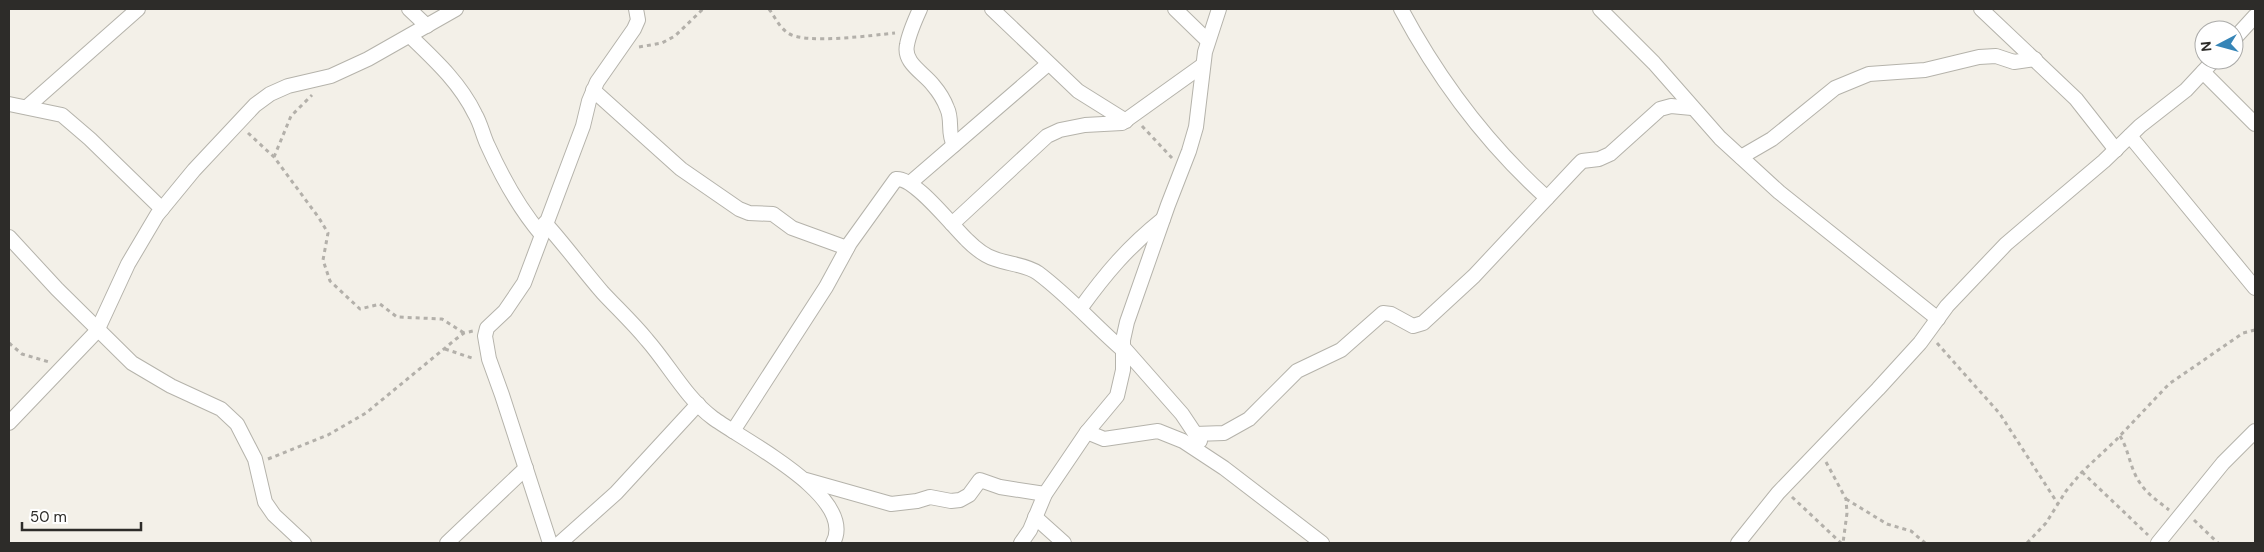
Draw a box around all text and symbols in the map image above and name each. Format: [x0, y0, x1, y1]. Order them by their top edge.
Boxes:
north arrow [2194, 20, 2244, 70]
text: N [2197, 40, 2216, 52]
scale bar [22, 500, 141, 532]
text: 50 m [30, 507, 67, 527]

